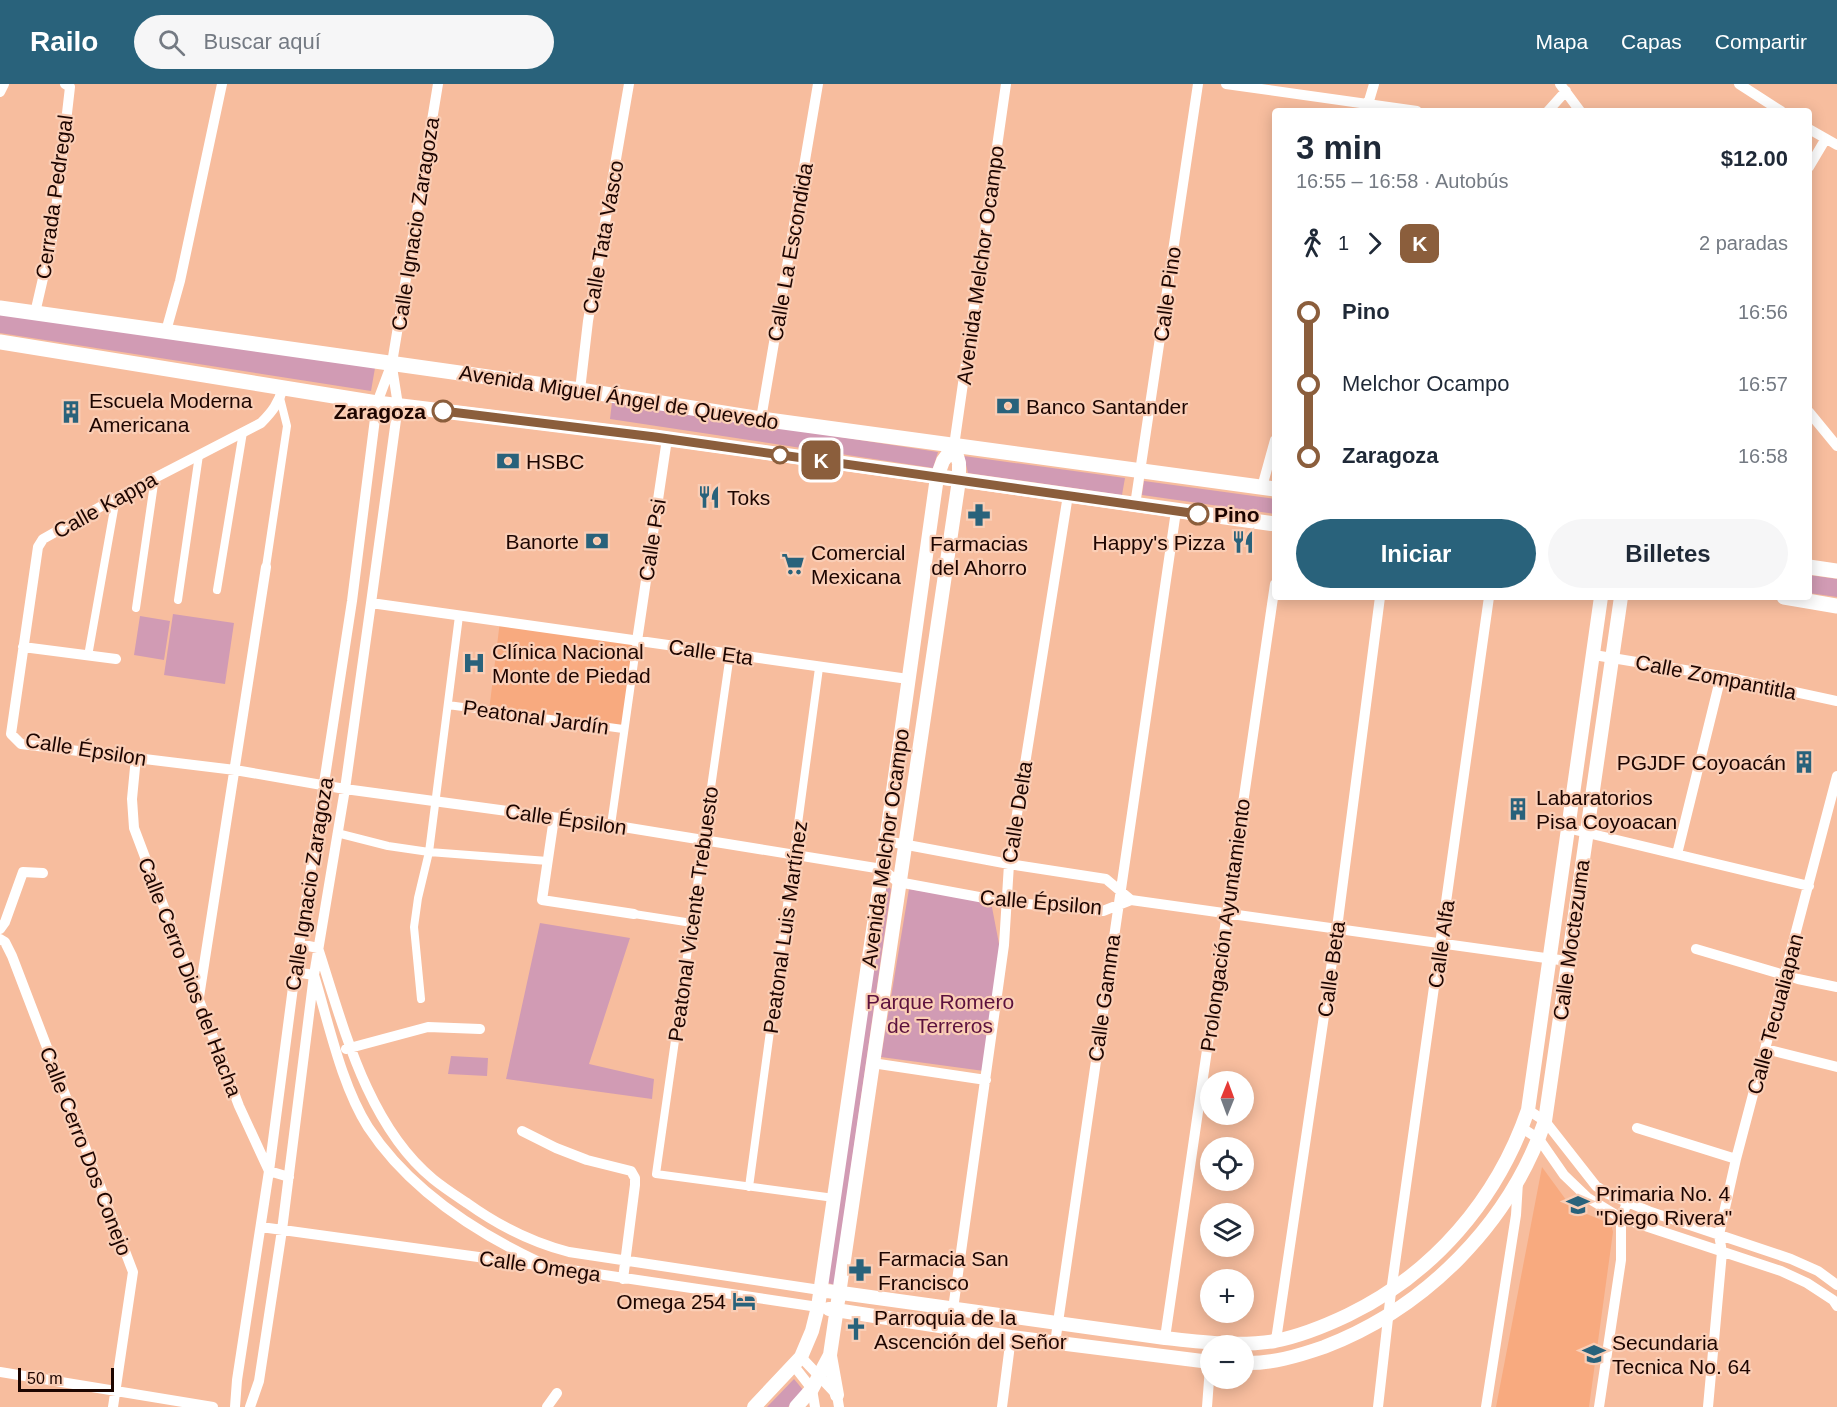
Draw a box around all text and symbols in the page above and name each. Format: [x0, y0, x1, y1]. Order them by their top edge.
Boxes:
search box [134, 15, 554, 69]
text: Railo [30, 26, 98, 57]
icon: search [155, 26, 188, 59]
text: Buscar aquí [203, 29, 321, 54]
text: Mapa [1536, 30, 1588, 53]
text: Capas [1621, 30, 1682, 53]
text: Compartir [1715, 30, 1807, 53]
street label: Cerrada Pedregal [31, 113, 77, 281]
street label: Calle Ignacio Zaragoza [387, 115, 443, 332]
text: 3 min [1296, 129, 1382, 166]
street label: Avenida Melchor Ocampo [952, 144, 1008, 386]
text: $12.00 [1721, 146, 1788, 171]
street label: Calle Tata Vasco [578, 158, 628, 316]
street label: Calle La Escondida [763, 161, 817, 343]
text: 16:55 – 16:58 · Autobús [1296, 170, 1508, 192]
icon: walk [1296, 227, 1329, 260]
icon: forward [1358, 227, 1391, 260]
text: 1 [1338, 232, 1349, 254]
text: K [1412, 232, 1427, 255]
text: 2 paradas [1699, 232, 1788, 254]
street label: Calle Pino [1149, 245, 1185, 343]
text: Pino [1342, 299, 1390, 324]
text: 16:56 [1738, 301, 1788, 323]
street label: Avenida Miguel Ángel de Quevedo [458, 360, 780, 434]
text: Melchor Ocampo [1342, 371, 1510, 396]
text: 16:57 [1738, 373, 1788, 395]
place label: Escuela Moderna Americana [89, 389, 253, 436]
bank icon: Banco Santander [995, 393, 1021, 419]
place label: Banco Santander [1026, 395, 1188, 418]
building icon: Escuela Moderna Americana [58, 399, 84, 425]
place label: Zaragoza [334, 400, 426, 423]
marker: Zaragoza [432, 400, 454, 422]
line badge: K [802, 440, 840, 479]
text: Zaragoza [1342, 443, 1439, 468]
text: 16:58 [1738, 445, 1788, 467]
unlabelled marker [771, 446, 789, 464]
bank icon: HSBC [495, 448, 521, 474]
text: K [813, 449, 829, 472]
place label: HSBC [526, 450, 584, 473]
street label: Calle Kappa [49, 467, 161, 543]
restaurant icon: Toks [696, 484, 722, 510]
place label: Toks [727, 486, 770, 509]
street label: Calle Psi [634, 497, 670, 583]
pharmacy icon: Farmacias del Ahorro [966, 502, 992, 528]
marker: Pino [1187, 503, 1209, 525]
place label: Pino [1214, 503, 1260, 526]
button: Iniciar [1296, 519, 1536, 588]
button: Billetes [1548, 519, 1788, 588]
bank icon: Banorte [584, 528, 610, 554]
restaurant icon: Happy's Pizza [1230, 529, 1256, 555]
place label: Banorte [505, 530, 579, 553]
place label: Happy's Pizza [1093, 531, 1225, 554]
place label: Farmacias del Ahorro [930, 532, 1028, 579]
place label: Comercial Mexicana [811, 541, 906, 588]
supermarket icon: Comercial Mexicana [780, 551, 806, 577]
street label: Calle Eta [667, 635, 755, 669]
place label: Clínica Nacional Monte de Piedad [492, 640, 651, 687]
hospital icon: Clínica Nacional Monte de Piedad [461, 650, 487, 676]
street label: Calle Zompantitla [1634, 650, 1799, 704]
street label: Peatonal Jardín [462, 695, 610, 739]
street label: Avenida Melchor Ocampo [857, 727, 913, 969]
street label: Calle Épsilon [24, 728, 148, 770]
building icon: PGJDF Coyoacán [1791, 749, 1817, 775]
place label: PGJDF Coyoacán [1617, 751, 1786, 774]
street label: Calle Delta [998, 759, 1036, 865]
street label: Calle Ignacio Zaragoza [281, 775, 337, 992]
street label: Peatonal Vicente Trebuesto [664, 785, 722, 1043]
place label: Labaratorios Pisa Coyoacan [1536, 786, 1677, 833]
building icon: Labaratorios Pisa Coyoacan [1505, 796, 1531, 822]
street label: Prolongación Ayuntamiento [1196, 797, 1254, 1053]
street label: Calle Épsilon [504, 799, 628, 839]
street label: Peatonal Luis Martínez [759, 819, 811, 1035]
street label: Calle Cerro Dios del Hacha [134, 854, 246, 1100]
street label: Calle Moctezuma [1548, 858, 1594, 1022]
street label: Calle Épsilon [979, 885, 1103, 919]
street label: Calle Alfa [1423, 898, 1459, 990]
street label: Calle Beta [1313, 919, 1349, 1019]
street label: Calle Tecualiapan [1742, 931, 1808, 1097]
street label: Calle Gamma [1084, 933, 1124, 1063]
park label: Parque Romero de Terreros [866, 990, 1014, 1037]
street label: Calle Cerro Dos Conejo [36, 1043, 136, 1259]
north arrow [1200, 1071, 1254, 1125]
map controls [1200, 1071, 1254, 1389]
button: locate [1200, 1137, 1254, 1191]
place label: Primaria No. 4 "Diego Rivera" [1596, 1182, 1732, 1229]
school or university icon: Primaria No. 4 "Diego Rivera" [1565, 1192, 1591, 1218]
button: layers [1200, 1203, 1254, 1257]
street label: Calle Omega [478, 1246, 603, 1286]
place label: Farmacia San Francisco [878, 1247, 1009, 1294]
pharmacy icon: Farmacia San Francisco [847, 1257, 873, 1283]
button: + [1200, 1269, 1254, 1323]
hotel icon: Omega 254 [731, 1288, 757, 1314]
place label: Omega 254 [616, 1290, 726, 1313]
place label: Parroquia de la Ascención del Señor [874, 1306, 1067, 1353]
church icon: Parroquia de la Ascención del Señor [843, 1316, 869, 1342]
place label: Secundaria Tecnica No. 64 [1612, 1331, 1751, 1378]
button: − [1200, 1335, 1254, 1389]
school or university icon: Secundaria Tecnica No. 64 [1581, 1341, 1607, 1367]
scale bar [18, 1365, 114, 1392]
text: 50 m [27, 1370, 63, 1387]

